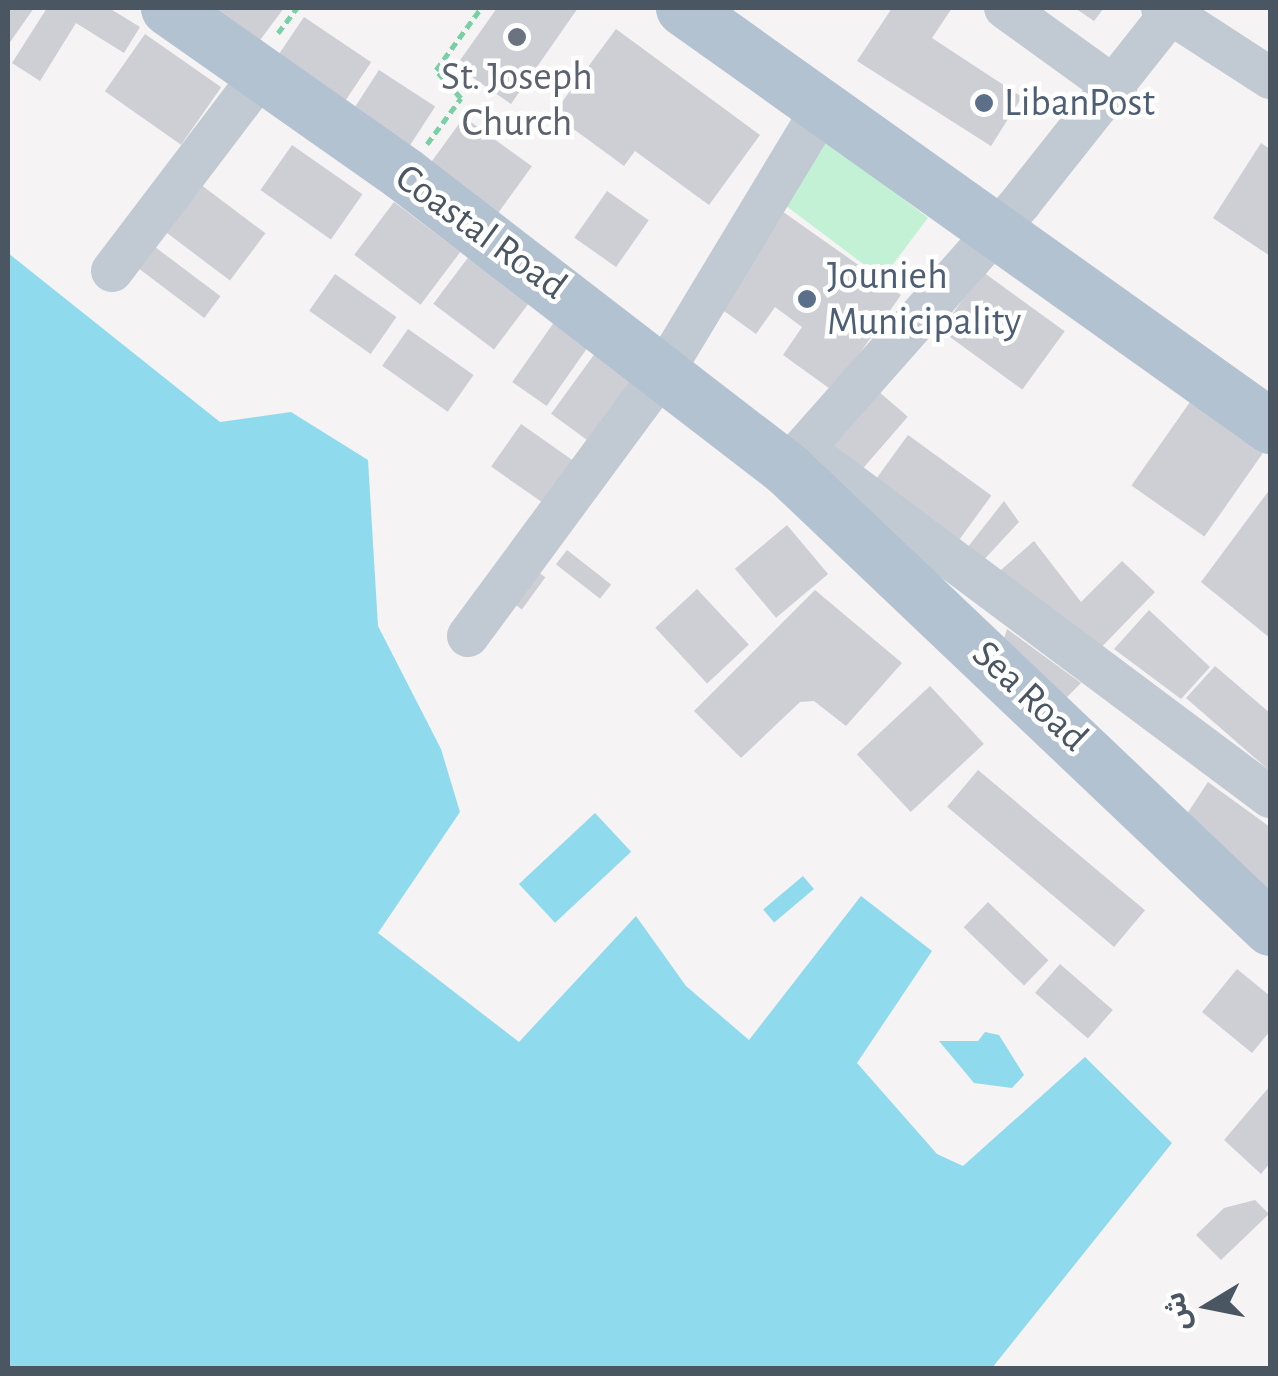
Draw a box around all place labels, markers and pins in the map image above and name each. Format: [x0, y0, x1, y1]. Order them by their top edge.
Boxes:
marker: St. Joseph Church [506, 26, 528, 48]
place label: St. Joseph Church [441, 53, 593, 147]
place label: LibanPost [1004, 79, 1155, 127]
marker: LibanPost [973, 92, 995, 114]
place label: Jounieh Municipality [827, 252, 1021, 346]
marker: Jounieh Municipality [796, 288, 818, 310]

